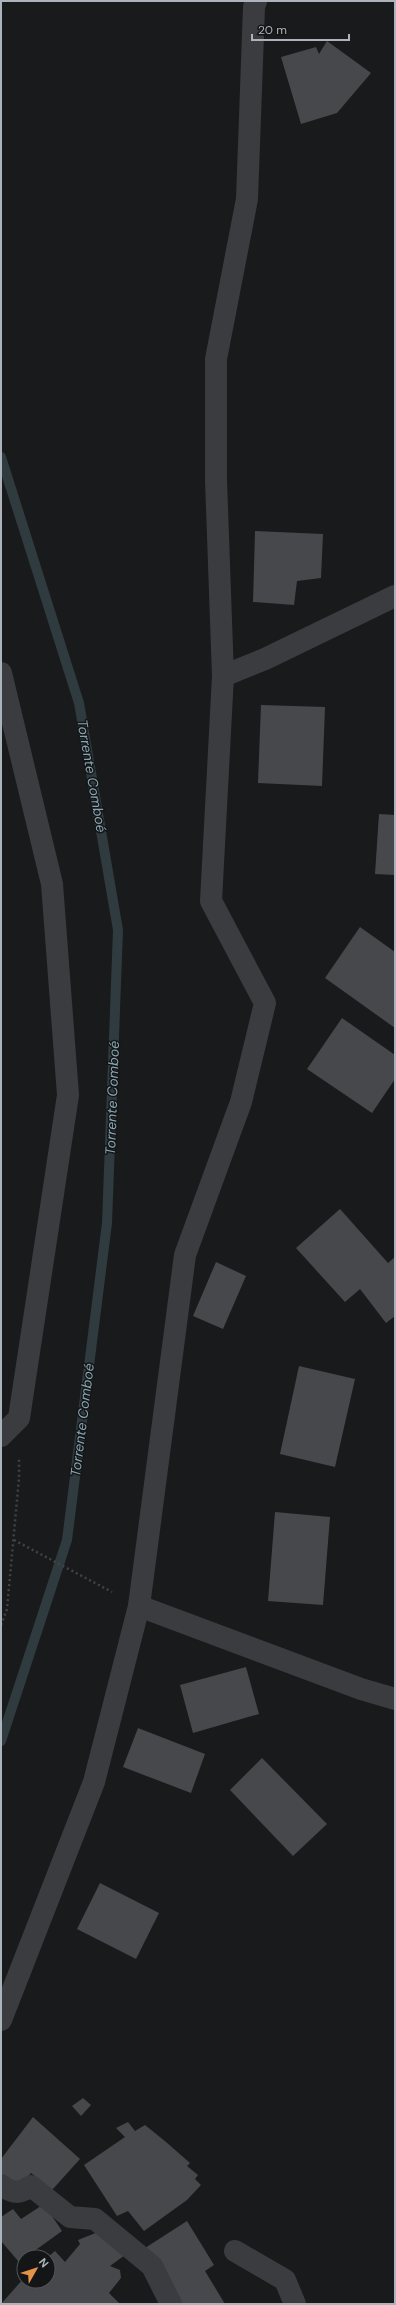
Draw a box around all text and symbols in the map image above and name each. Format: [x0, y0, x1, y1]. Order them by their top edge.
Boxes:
scale bar [252, 16, 349, 42]
text: 20 m [258, 22, 287, 38]
water label: Torrente Comboé [73, 718, 111, 834]
water label: Torrente Comboé [101, 1041, 123, 1155]
water label: Torrente Comboé [66, 1362, 98, 1478]
north arrow [16, 2249, 56, 2289]
text: N [36, 2255, 52, 2270]

